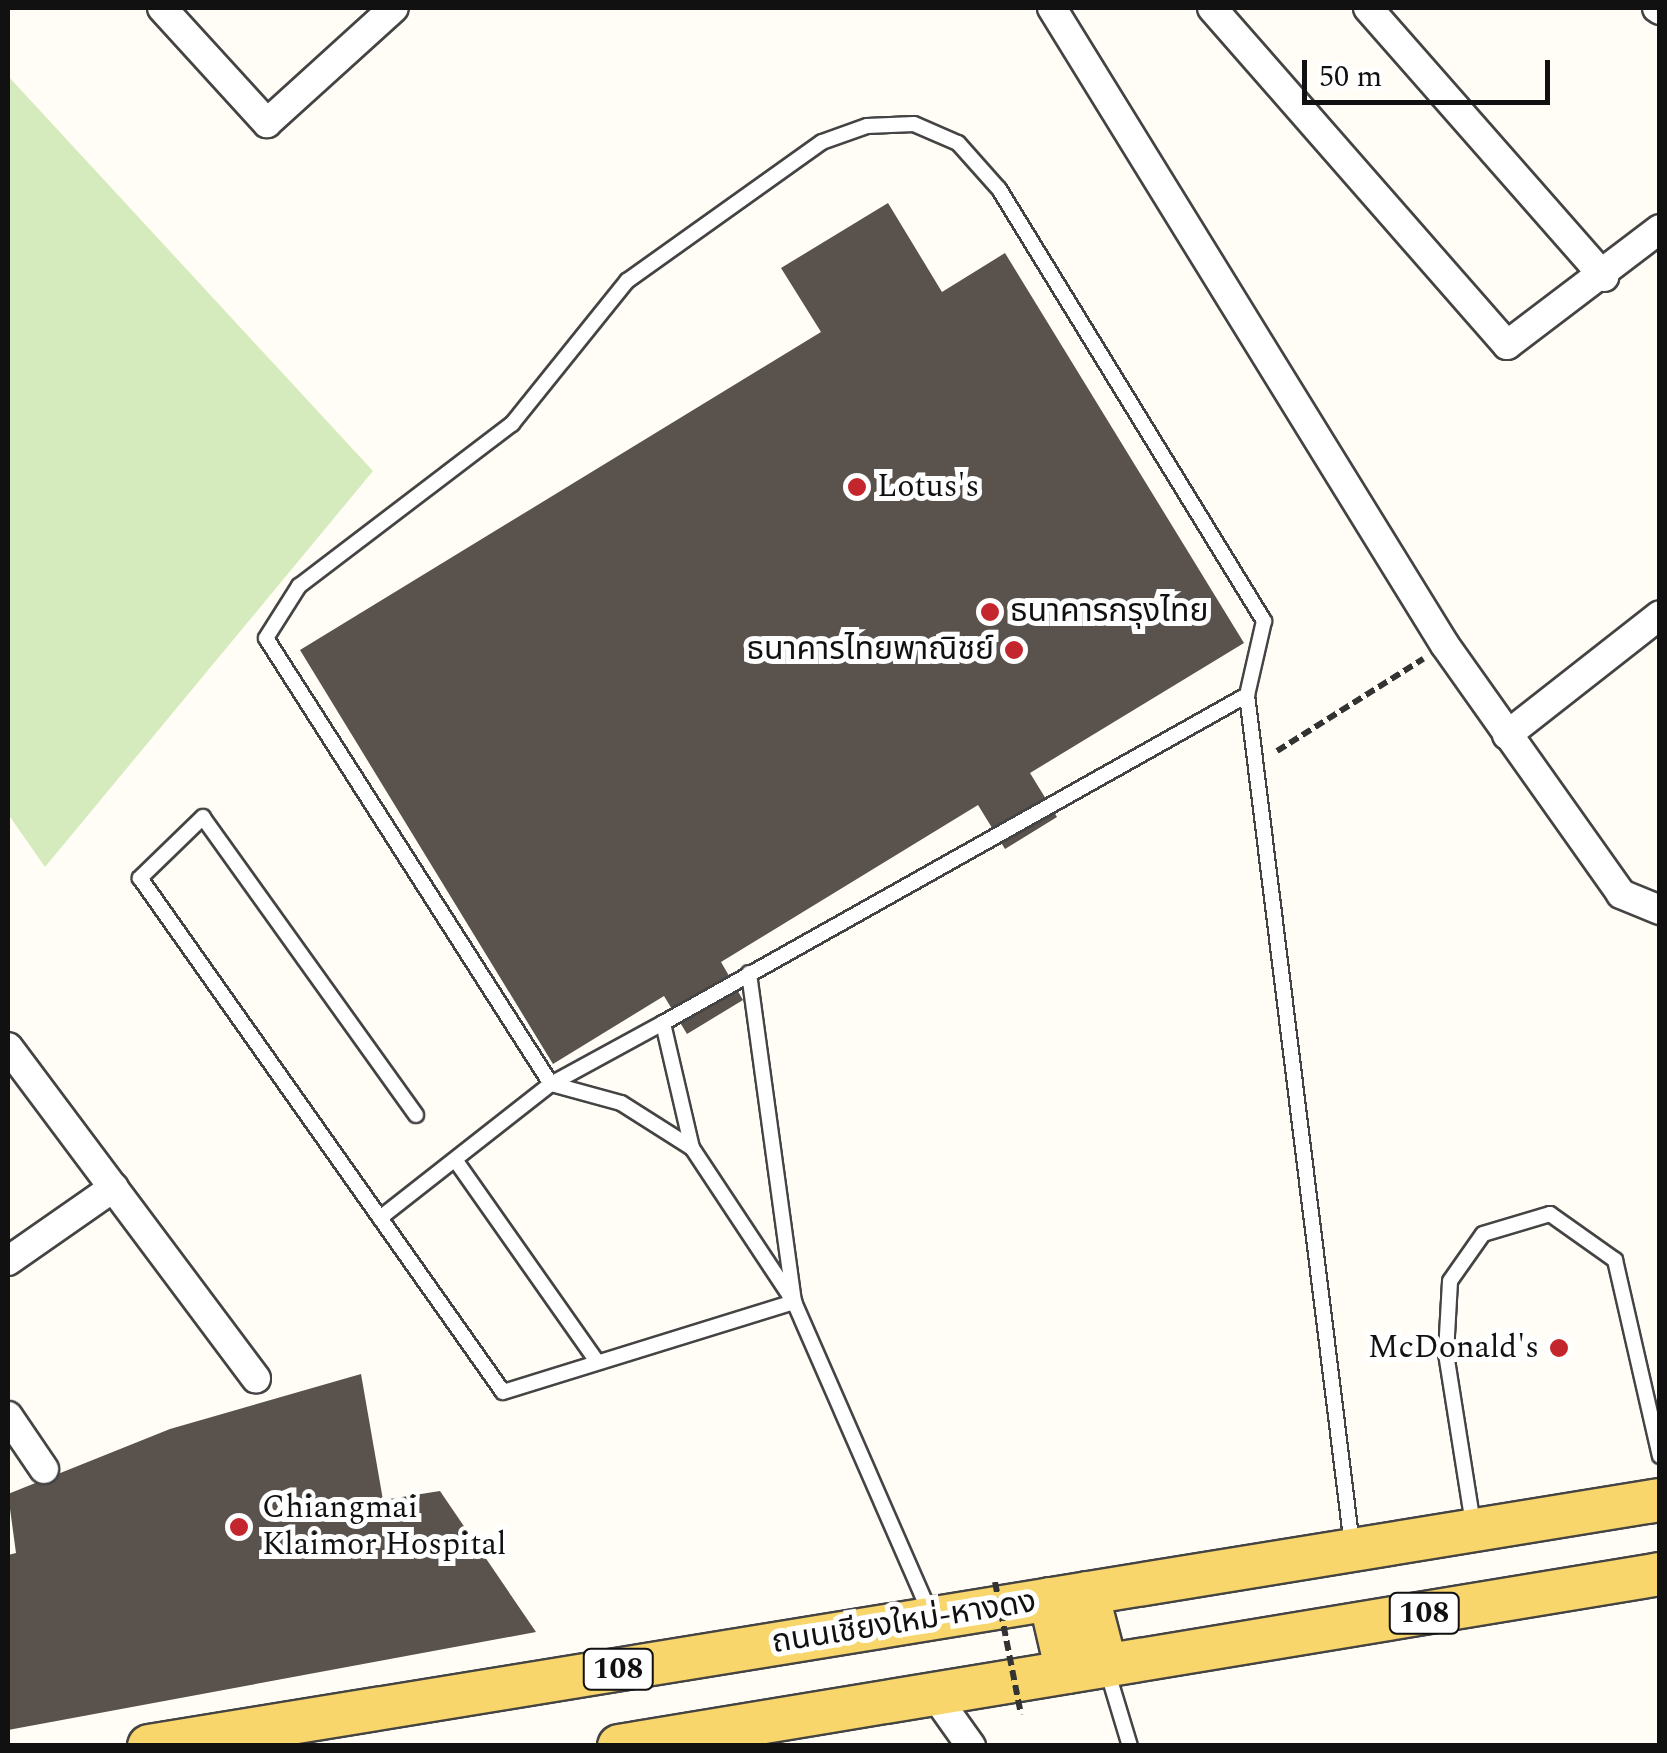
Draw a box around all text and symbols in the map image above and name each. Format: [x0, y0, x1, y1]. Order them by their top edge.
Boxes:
scale bar [1307, 40, 1554, 102]
text: 50 m [1319, 54, 1382, 100]
place label: Lotus's [877, 468, 979, 506]
marker: Lotus's [846, 476, 868, 498]
place label: ธนาคารกรุงไทย [1010, 593, 1208, 631]
marker: ธนาคารกรุงไทย [979, 601, 1001, 623]
place label: ธนาคารไทยพาณิชย์ [747, 631, 994, 669]
marker: ธนาคารไทยพาณิชย์ [1003, 639, 1025, 661]
place label: McDonald's [1368, 1329, 1539, 1367]
marker: McDonald's [1548, 1337, 1570, 1359]
place label: Chiangmai Klaimor Hospital [262, 1490, 506, 1565]
marker: Chiangmai Klaimor Hospital [226, 1514, 252, 1540]
street label: ถนนเชียงใหม่-หางดง [769, 1583, 1039, 1663]
road number: 108 [1386, 1588, 1462, 1638]
road number: 108 [580, 1644, 656, 1694]

